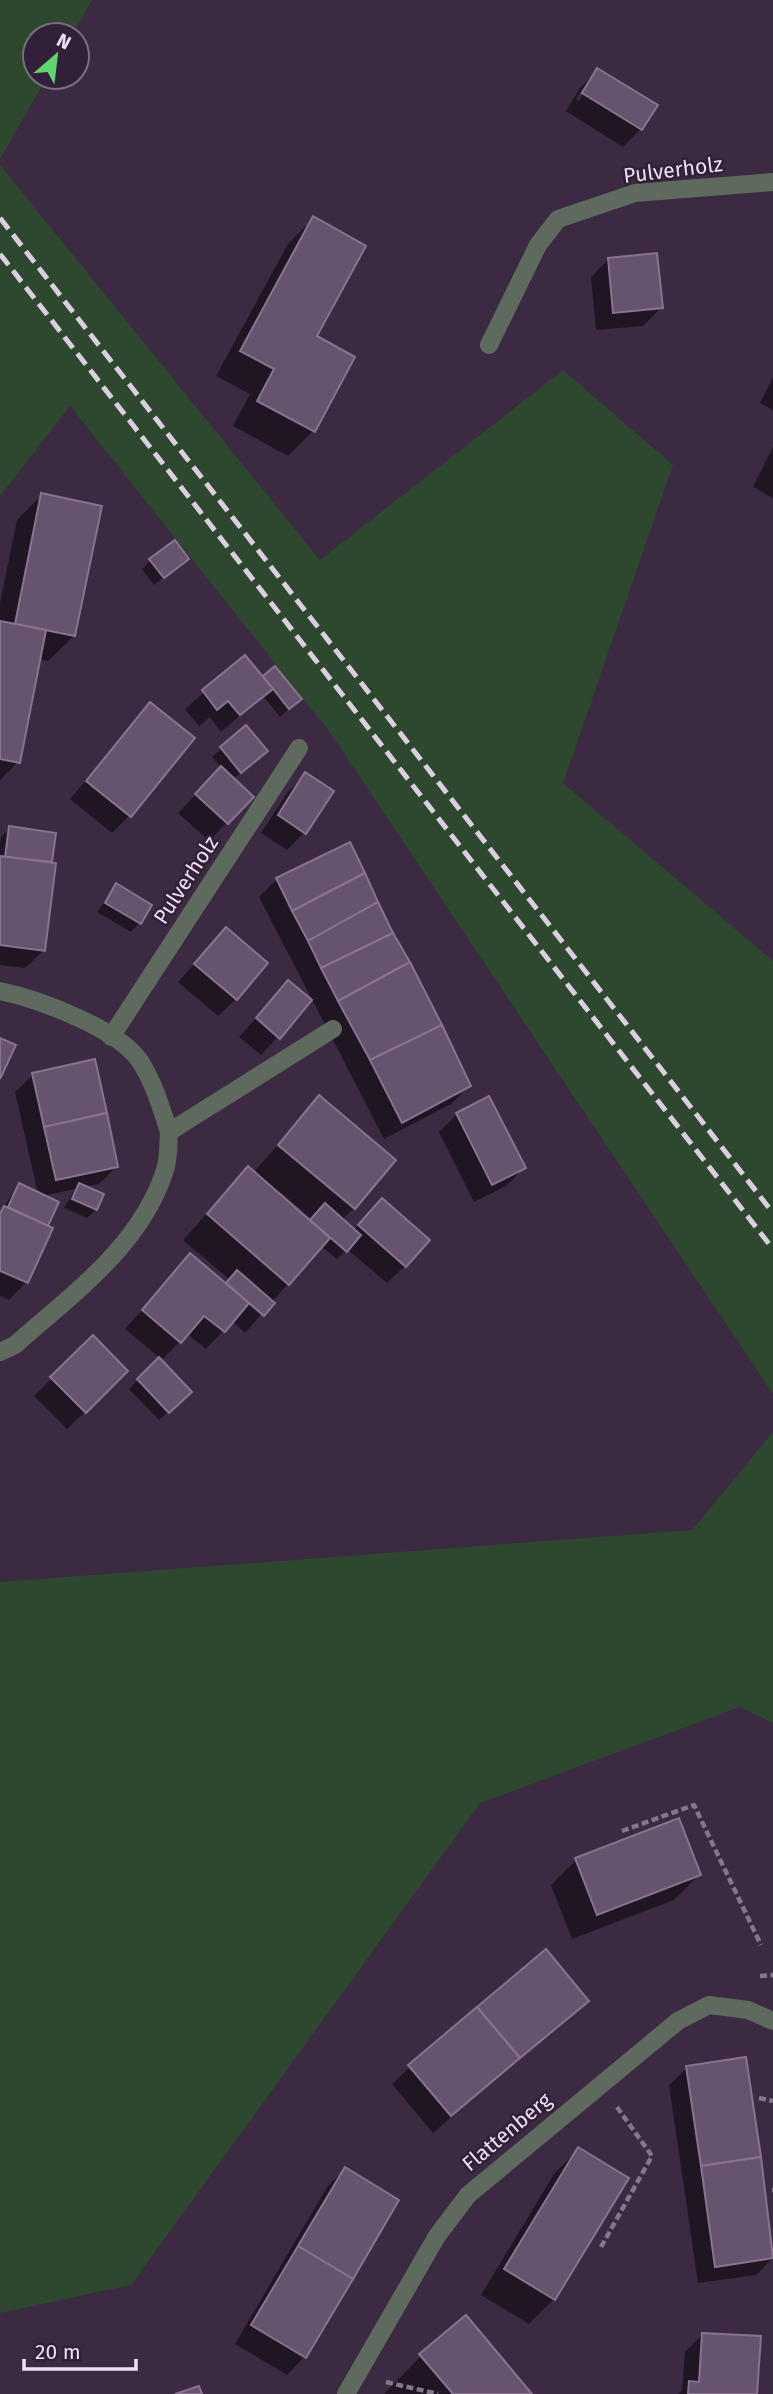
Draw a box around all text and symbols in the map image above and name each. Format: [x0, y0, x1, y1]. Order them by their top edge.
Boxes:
north arrow [21, 21, 91, 91]
text: N [53, 28, 75, 55]
street label: Pulverholz [622, 151, 724, 189]
street label: Pulverholz [148, 831, 224, 929]
street label: Flattenberg [457, 2087, 557, 2177]
scale bar [24, 2328, 136, 2372]
text: 20 m [35, 2339, 81, 2365]

